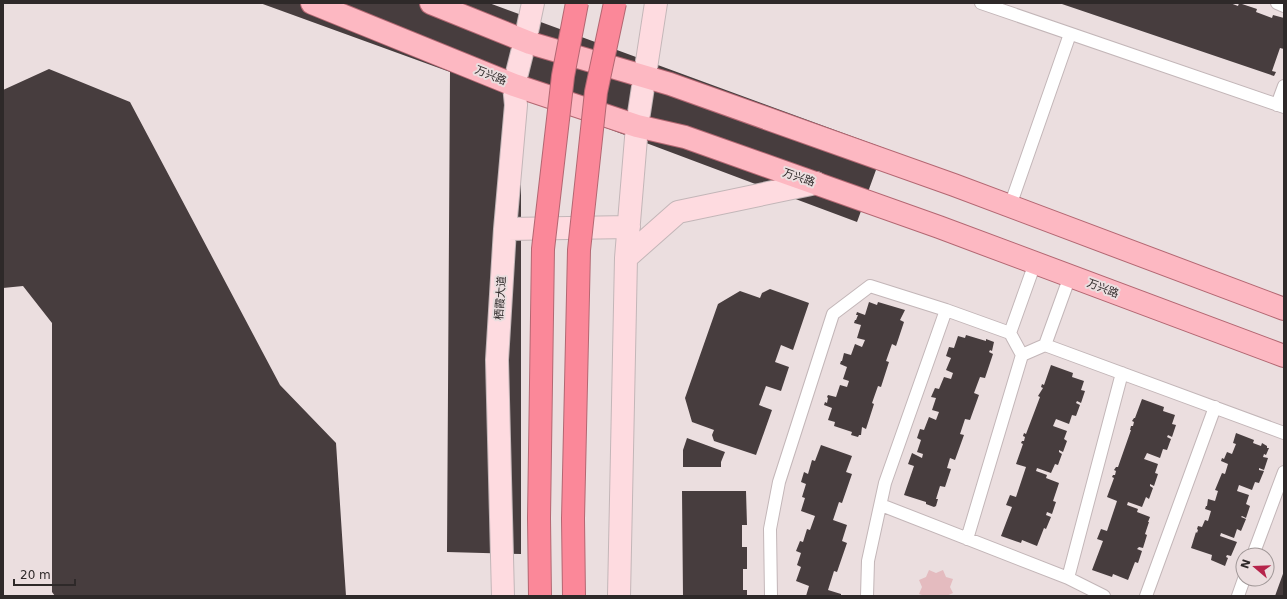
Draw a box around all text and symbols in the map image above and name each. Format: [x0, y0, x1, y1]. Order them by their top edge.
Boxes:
street label: 万兴路 [473, 63, 509, 88]
street label: 万兴路 [781, 166, 817, 189]
street label: 栖霞大道 [492, 276, 509, 320]
street label: 万兴路 [1085, 276, 1121, 300]
north arrow [1235, 547, 1275, 587]
text: N [1238, 557, 1254, 570]
scale bar [14, 561, 75, 587]
text: 20 m [20, 568, 51, 582]

